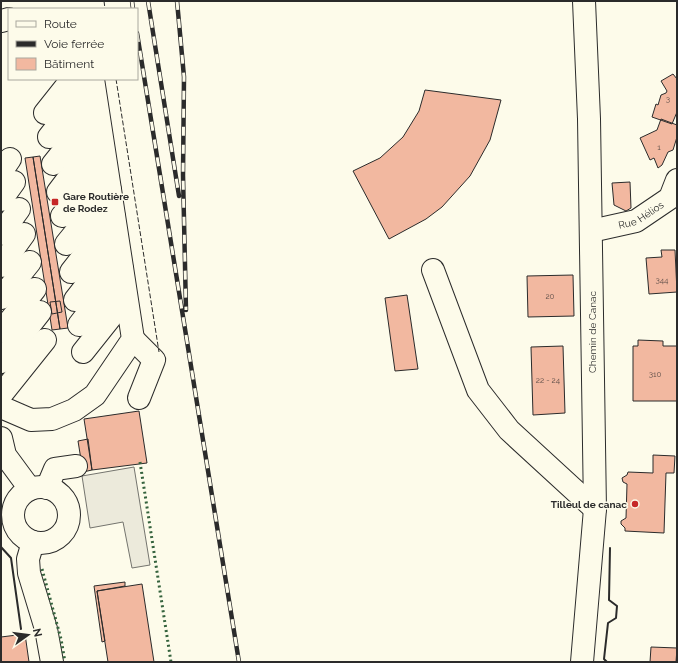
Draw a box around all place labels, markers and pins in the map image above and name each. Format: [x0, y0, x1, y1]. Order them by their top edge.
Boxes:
place label: Gare Routière de Rodez [63, 191, 129, 214]
marker: Gare Routière de Rodez [50, 197, 60, 207]
place label: Tilleul de canac [551, 499, 627, 510]
marker: Tilleul de canac [630, 499, 640, 509]

